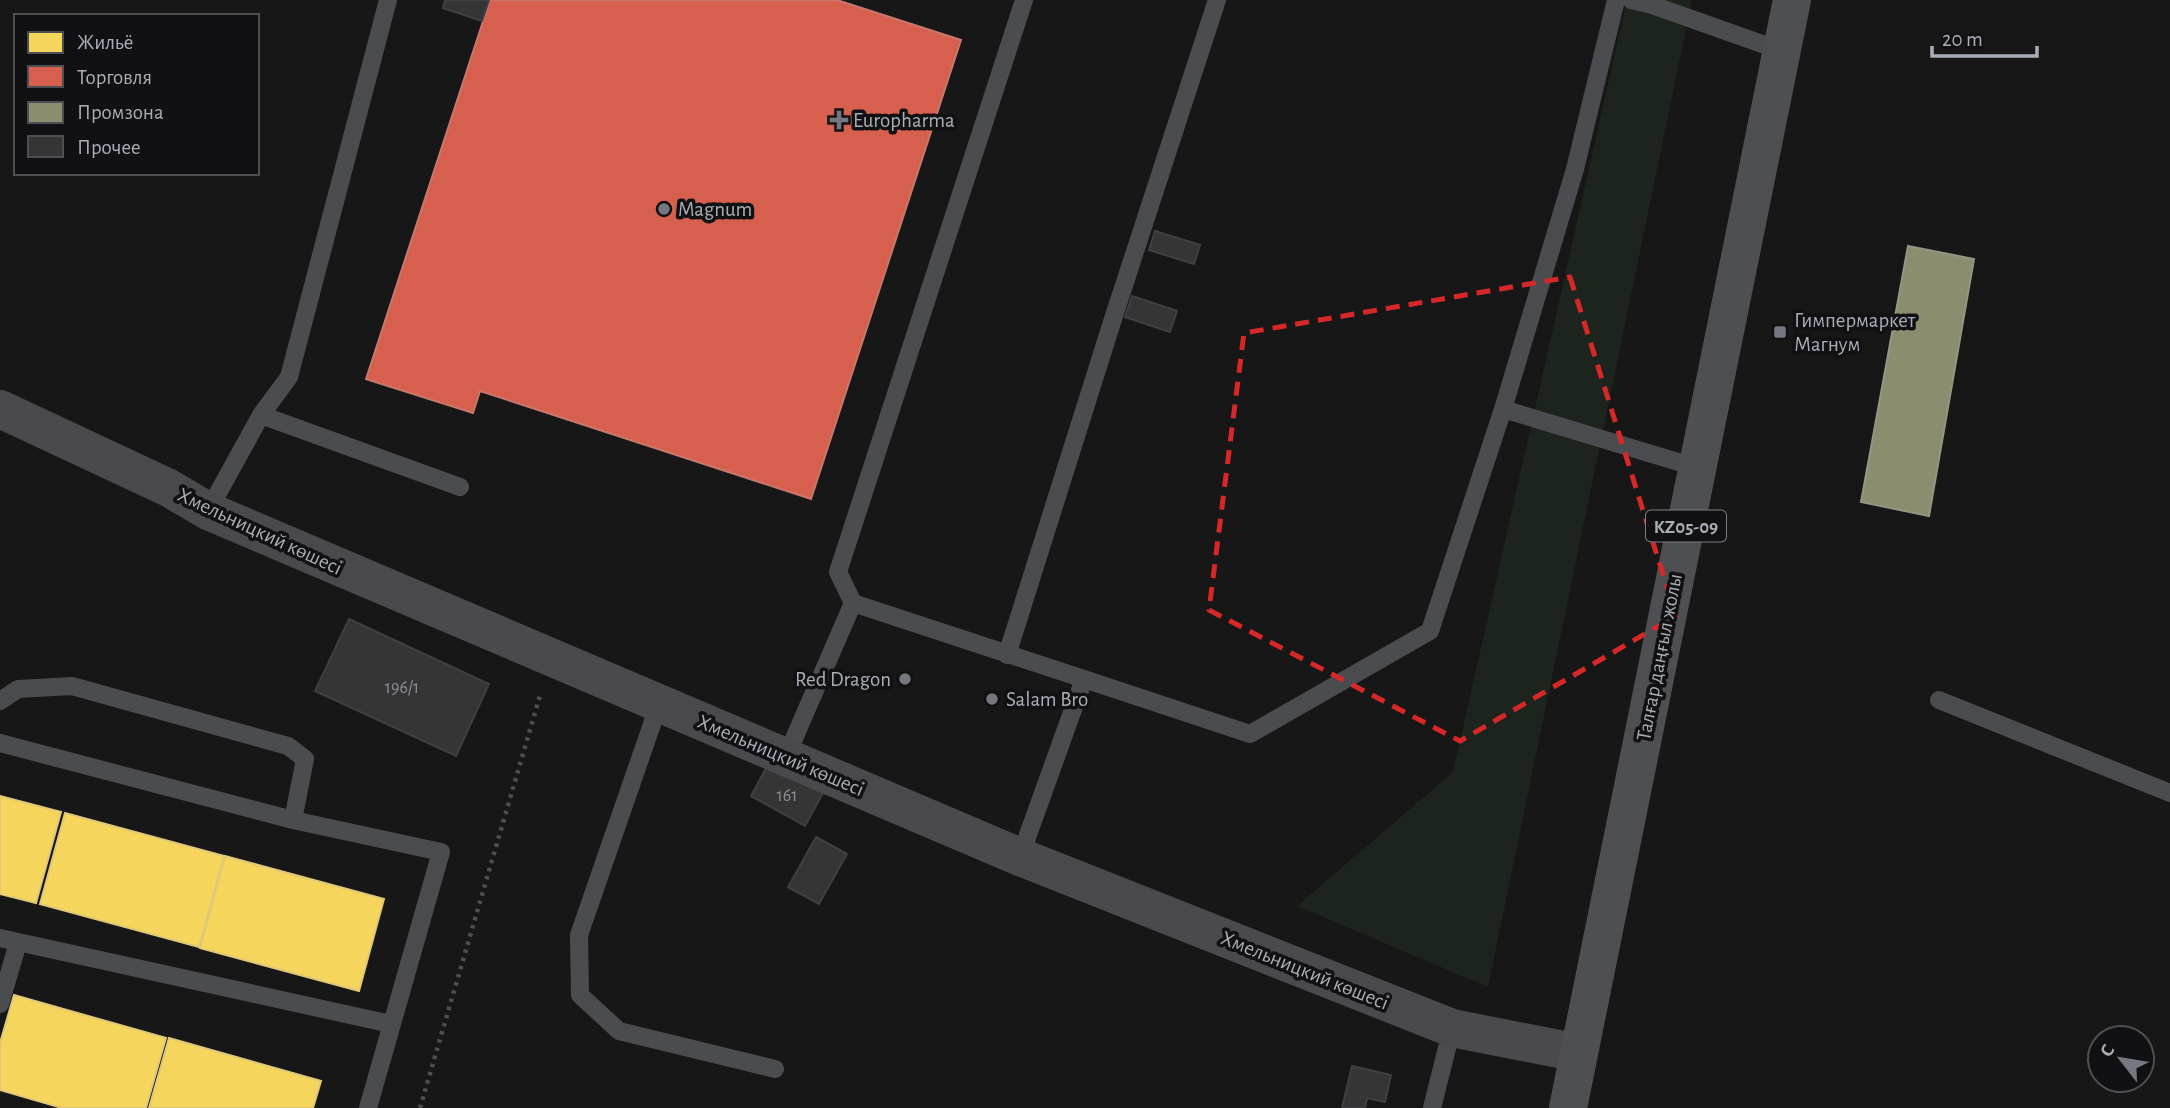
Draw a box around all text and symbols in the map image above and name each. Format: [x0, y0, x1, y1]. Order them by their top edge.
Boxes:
legend [14, 14, 259, 175]
scale bar [1932, 14, 2037, 58]
text: 20 m [1942, 29, 1983, 50]
text: Жильё [77, 32, 133, 53]
text: Торговля [77, 67, 152, 88]
text: Промзона [77, 102, 164, 123]
place label: Europharma [853, 110, 955, 131]
marker: Europharma [831, 112, 847, 128]
text: Прочее [77, 137, 141, 158]
place label: Magnum [678, 199, 752, 220]
marker: Magnum [656, 201, 672, 217]
place label: Гимпермаркет Магнум [1794, 310, 1916, 355]
marker: Гимпермаркет Магнум [1772, 324, 1788, 340]
street label: Хмельницкий көшесі [174, 484, 345, 579]
road number: KZ05-09 [1646, 510, 1726, 541]
street label: Талғар даңғыл жолы [1633, 572, 1686, 742]
place label: Red Dragon [795, 669, 891, 690]
marker: Red Dragon [897, 671, 913, 687]
house number: 196/1 [385, 679, 419, 697]
place label: Salam Bro [1006, 689, 1088, 710]
marker: Salam Bro [984, 691, 1000, 707]
street label: Хмельницкий көшесі [694, 711, 867, 800]
house number: 161 [777, 787, 797, 805]
street label: Хмельницкий көшесі [1218, 927, 1392, 1014]
north arrow [2086, 1024, 2156, 1094]
text: С [2097, 1042, 2119, 1060]

